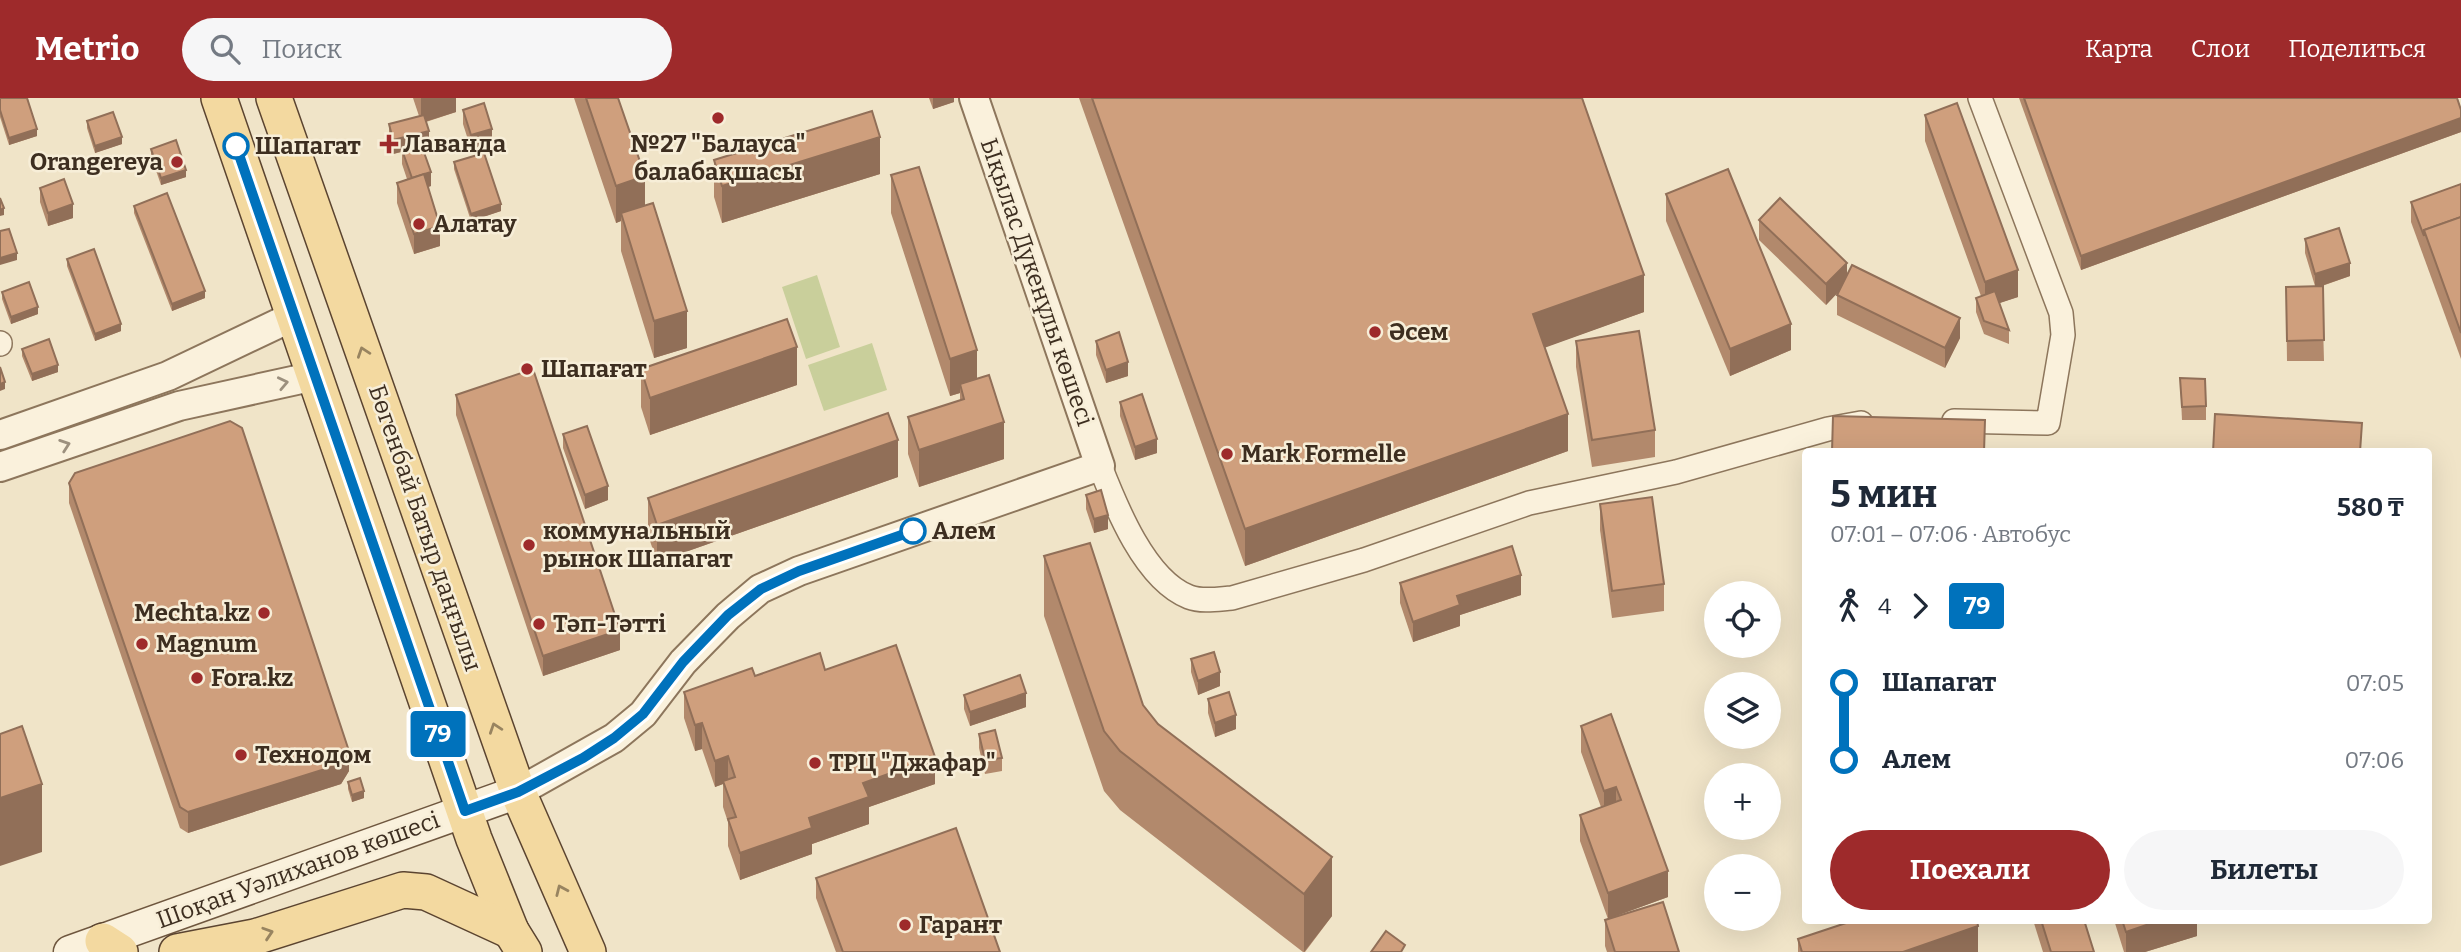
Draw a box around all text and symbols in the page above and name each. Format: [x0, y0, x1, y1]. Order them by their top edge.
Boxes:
search box [182, 18, 672, 81]
text: Metrio [35, 29, 140, 69]
icon: search [206, 30, 244, 68]
text: Поиск [262, 34, 342, 65]
text: Карта [2085, 35, 2153, 63]
text: Слои [2191, 35, 2250, 63]
text: Поделиться [2288, 35, 2426, 63]
marker: №27 "Балауса" балабақшасы [710, 110, 726, 126]
place label: Лаванда [403, 130, 507, 158]
place label: №27 "Балауса" балабақшасы [630, 130, 806, 186]
place label: Шапагат [255, 132, 361, 160]
marker: Шапагат [223, 133, 249, 159]
street label: Ықылас Дүкенұлы көшесі [975, 135, 1099, 429]
marker: Лаванда [381, 136, 397, 152]
place label: Orangereya [30, 148, 164, 176]
marker: Orangereya [169, 154, 185, 170]
place label: Алатау [433, 210, 517, 238]
marker: Алатау [411, 216, 427, 232]
place label: Әсем [1389, 318, 1448, 346]
marker: Әсем [1367, 324, 1383, 340]
one-way arrow [357, 346, 371, 358]
place label: Шапағат [541, 355, 647, 383]
marker: Шапағат [519, 361, 535, 377]
one-way arrow [277, 376, 289, 391]
street label: Бөгенбай Батыр даңғылы [363, 381, 487, 675]
one-way arrow [58, 439, 70, 453]
place label: Mark Formelle [1241, 440, 1406, 468]
marker: Mark Formelle [1219, 446, 1235, 462]
text: 5 мин [1830, 471, 1937, 517]
text: 580 ₸ [2337, 492, 2404, 523]
place label: коммунальный рынок Шапагат [543, 517, 733, 573]
place label: Алем [932, 517, 996, 545]
marker: Алем [900, 518, 926, 544]
text: 07:01 – 07:06 · Автобус [1830, 520, 2071, 548]
marker: коммунальный рынок Шапагат [521, 537, 537, 553]
map controls [1704, 581, 1781, 931]
button: locate [1704, 581, 1781, 658]
icon: walk [1830, 587, 1868, 625]
icon: forward [1901, 587, 1939, 625]
text: 4 [1878, 592, 1891, 620]
text: 79 [1963, 592, 1990, 620]
place label: Mechta.kz [134, 599, 250, 627]
marker: Mechta.kz [256, 605, 272, 621]
place label: Тәп-Тәтті [553, 610, 666, 638]
marker: Тәп-Тәтті [531, 616, 547, 632]
place label: Magnum [156, 630, 257, 658]
marker: Magnum [134, 636, 150, 652]
place label: Fora.kz [211, 664, 293, 692]
text: Шапагат [1882, 667, 1996, 698]
text: 07:05 [2346, 669, 2404, 697]
marker: Fora.kz [189, 670, 205, 686]
button: layers [1704, 672, 1781, 749]
line badge: 79 [406, 711, 470, 757]
text: 79 [425, 720, 451, 748]
one-way arrow [489, 722, 503, 735]
place label: Технодом [255, 741, 371, 769]
text: Алем [1882, 744, 1951, 775]
text: 07:06 [2345, 746, 2404, 774]
marker: Технодом [233, 747, 249, 763]
place label: ТРЦ "Джафар" [829, 749, 996, 777]
marker: ТРЦ "Джафар" [807, 755, 823, 771]
button: + [1704, 763, 1781, 840]
street label: Шоқан Уәлиханов көшесі [153, 806, 443, 934]
button: Поехали [1830, 830, 2110, 910]
button: Билеты [2124, 830, 2404, 910]
button: − [1704, 854, 1781, 931]
one-way arrow [555, 884, 569, 897]
place label: Гарант [919, 911, 1002, 939]
marker: Гарант [897, 917, 913, 933]
one-way arrow [261, 927, 273, 941]

